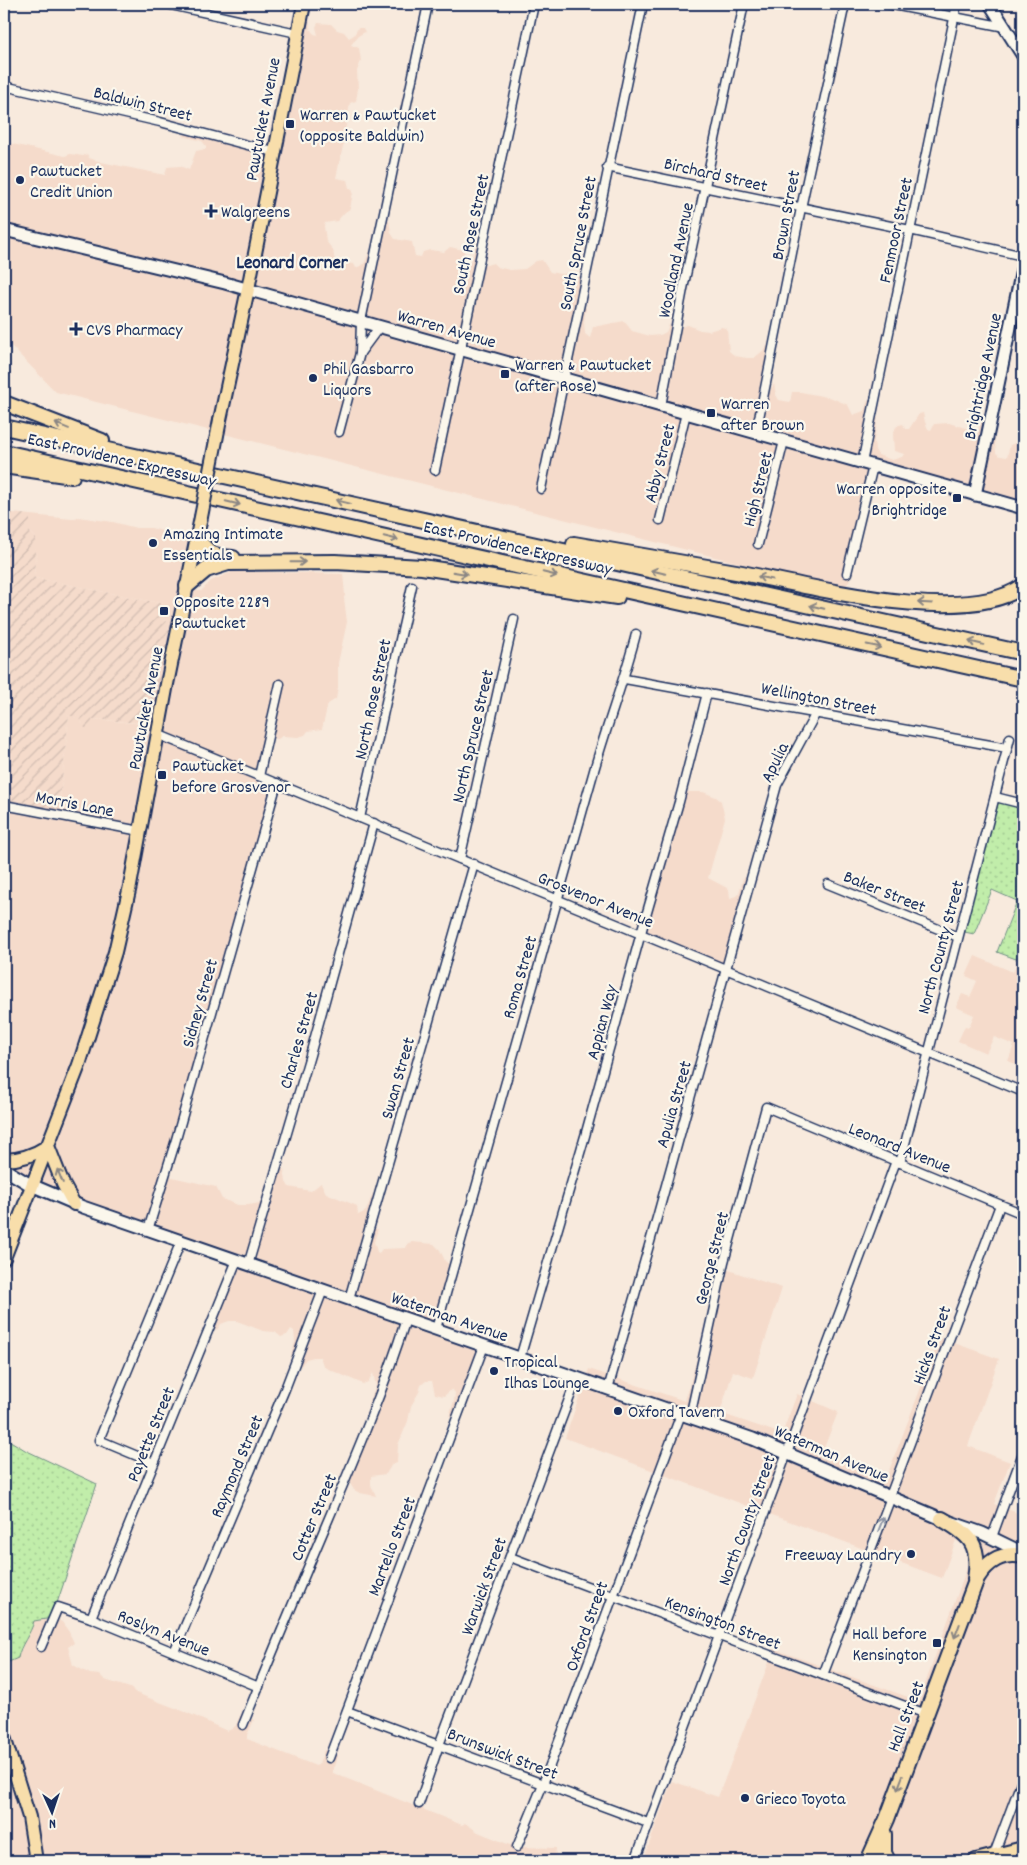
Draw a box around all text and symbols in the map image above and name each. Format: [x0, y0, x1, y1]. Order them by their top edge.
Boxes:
street label: Pawtucket Avenue [240, 56, 289, 183]
street label: Baldwin Street [90, 81, 195, 130]
place label: Warren & Pawtucket (opposite Baldwin) [300, 104, 437, 150]
marker: Warren & Pawtucket (opposite Baldwin) [284, 118, 296, 130]
street label: Birchard Street [661, 152, 770, 201]
place label: Pawtucket Credit Union [30, 160, 113, 206]
street label: Brown Street [767, 168, 808, 263]
street label: South Rose Street [447, 171, 498, 297]
marker: Pawtucket Credit Union [14, 174, 26, 186]
street label: South Spruce Street [554, 174, 605, 313]
street label: Fenmoor Street [874, 175, 921, 286]
street label: Woodland Avenue [653, 200, 702, 321]
place label: Walgreens [221, 201, 290, 226]
marker: Walgreens [205, 205, 217, 217]
district label: Leonard Corner [236, 251, 349, 278]
street label: Warren Avenue [394, 304, 499, 356]
street label: Brightridge Avenue [959, 311, 1010, 442]
place label: CVS Pharmacy [86, 319, 183, 344]
marker: CVS Pharmacy [70, 323, 82, 335]
place label: Warren & Pawtucket (after Rose) [515, 354, 652, 400]
place label: Phil Gasbarro Liquors [323, 358, 414, 404]
marker: Warren & Pawtucket (after Rose) [499, 368, 511, 380]
marker: Phil Gasbarro Liquors [307, 372, 319, 384]
place label: Warren after Brown [721, 393, 804, 439]
marker: Warren after Brown [705, 407, 717, 419]
one-way arrow [55, 421, 70, 430]
street label: Abby Street [640, 421, 683, 506]
street label: East Providence Expressway [25, 428, 219, 495]
street label: High Street [738, 449, 781, 530]
place label: Warren opposite Brightridge [836, 478, 947, 524]
marker: Warren opposite Brightridge [951, 492, 963, 504]
one-way arrow [336, 497, 352, 506]
one-way arrow [224, 499, 240, 508]
street label: East Providence Expressway [421, 516, 615, 583]
place label: Amazing Intimate Essentials [163, 523, 283, 569]
one-way arrow [383, 534, 399, 543]
marker: Amazing Intimate Essentials [147, 537, 159, 549]
one-way arrow [290, 557, 306, 567]
one-way arrow [651, 567, 667, 576]
one-way arrow [452, 568, 468, 578]
one-way arrow [541, 569, 557, 579]
one-way arrow [757, 573, 773, 582]
place label: Opposite 2289 Pawtucket [174, 591, 270, 637]
one-way arrow [918, 599, 934, 608]
one-way arrow [809, 602, 825, 611]
marker: Opposite 2289 Pawtucket [158, 605, 170, 617]
street label: North Rose Street [349, 637, 400, 762]
one-way arrow [968, 637, 984, 647]
one-way arrow [866, 641, 882, 651]
street label: Pawtucket Avenue [123, 645, 172, 772]
street label: North Spruce Street [447, 667, 502, 806]
street label: Wellington Street [759, 677, 879, 724]
street label: Apulia [756, 738, 797, 787]
place label: Pawtucket before Grosvenor [172, 755, 291, 801]
marker: Pawtucket before Grosvenor [156, 769, 168, 781]
street label: Morris Lane [33, 786, 116, 825]
street label: Baker Street [839, 865, 929, 921]
street label: Grosvenor Avenue [533, 867, 657, 936]
street label: North County Street [913, 878, 972, 1017]
street label: Roma Street [498, 933, 545, 1022]
street label: Sidney Street [177, 956, 226, 1051]
street label: Appian Way [581, 982, 626, 1063]
street label: Charles Street [275, 989, 326, 1092]
street label: Swan Street [376, 1034, 423, 1123]
street label: Apulia Street [651, 1058, 700, 1151]
street label: Leonard Avenue [844, 1117, 954, 1181]
one-way arrow [54, 1169, 64, 1184]
street label: George Street [690, 1209, 737, 1308]
street label: Waterman Avenue [387, 1287, 511, 1350]
street label: Hicks Street [907, 1302, 959, 1389]
place label: Tropical Ilhas Lounge [504, 1351, 590, 1397]
marker: Tropical Ilhas Lounge [488, 1365, 500, 1377]
street label: Payette Street [122, 1383, 183, 1486]
place label: Oxford Tavern [628, 1401, 725, 1426]
marker: Oxford Tavern [612, 1405, 624, 1417]
street label: Raymond Street [205, 1411, 271, 1522]
street label: Waterman Avenue [770, 1420, 892, 1491]
street label: North County Street [713, 1452, 784, 1590]
street label: Cotter Street [286, 1470, 345, 1566]
street label: Martello Street [363, 1493, 424, 1600]
one-way arrow [877, 1517, 886, 1532]
street label: Warwick Street [456, 1534, 515, 1639]
place label: Freeway Laundry [785, 1544, 902, 1569]
marker: Freeway Laundry [905, 1548, 917, 1560]
street label: Oxford Street [560, 1578, 616, 1675]
street label: Kensington Street [660, 1591, 784, 1658]
street label: Roslyn Avenue [113, 1604, 213, 1664]
place label: Hall before Kensington [852, 1623, 927, 1669]
one-way arrow [952, 1623, 961, 1638]
marker: Hall before Kensington [931, 1637, 943, 1649]
street label: Hall Street [882, 1678, 932, 1756]
street label: Brunswick Street [443, 1723, 561, 1788]
one-way arrow [895, 1775, 904, 1790]
north arrow [28, 1788, 78, 1838]
place label: Grieco Toyota [755, 1788, 846, 1813]
marker: Grieco Toyota [739, 1792, 751, 1804]
text: N [49, 1813, 57, 1833]

